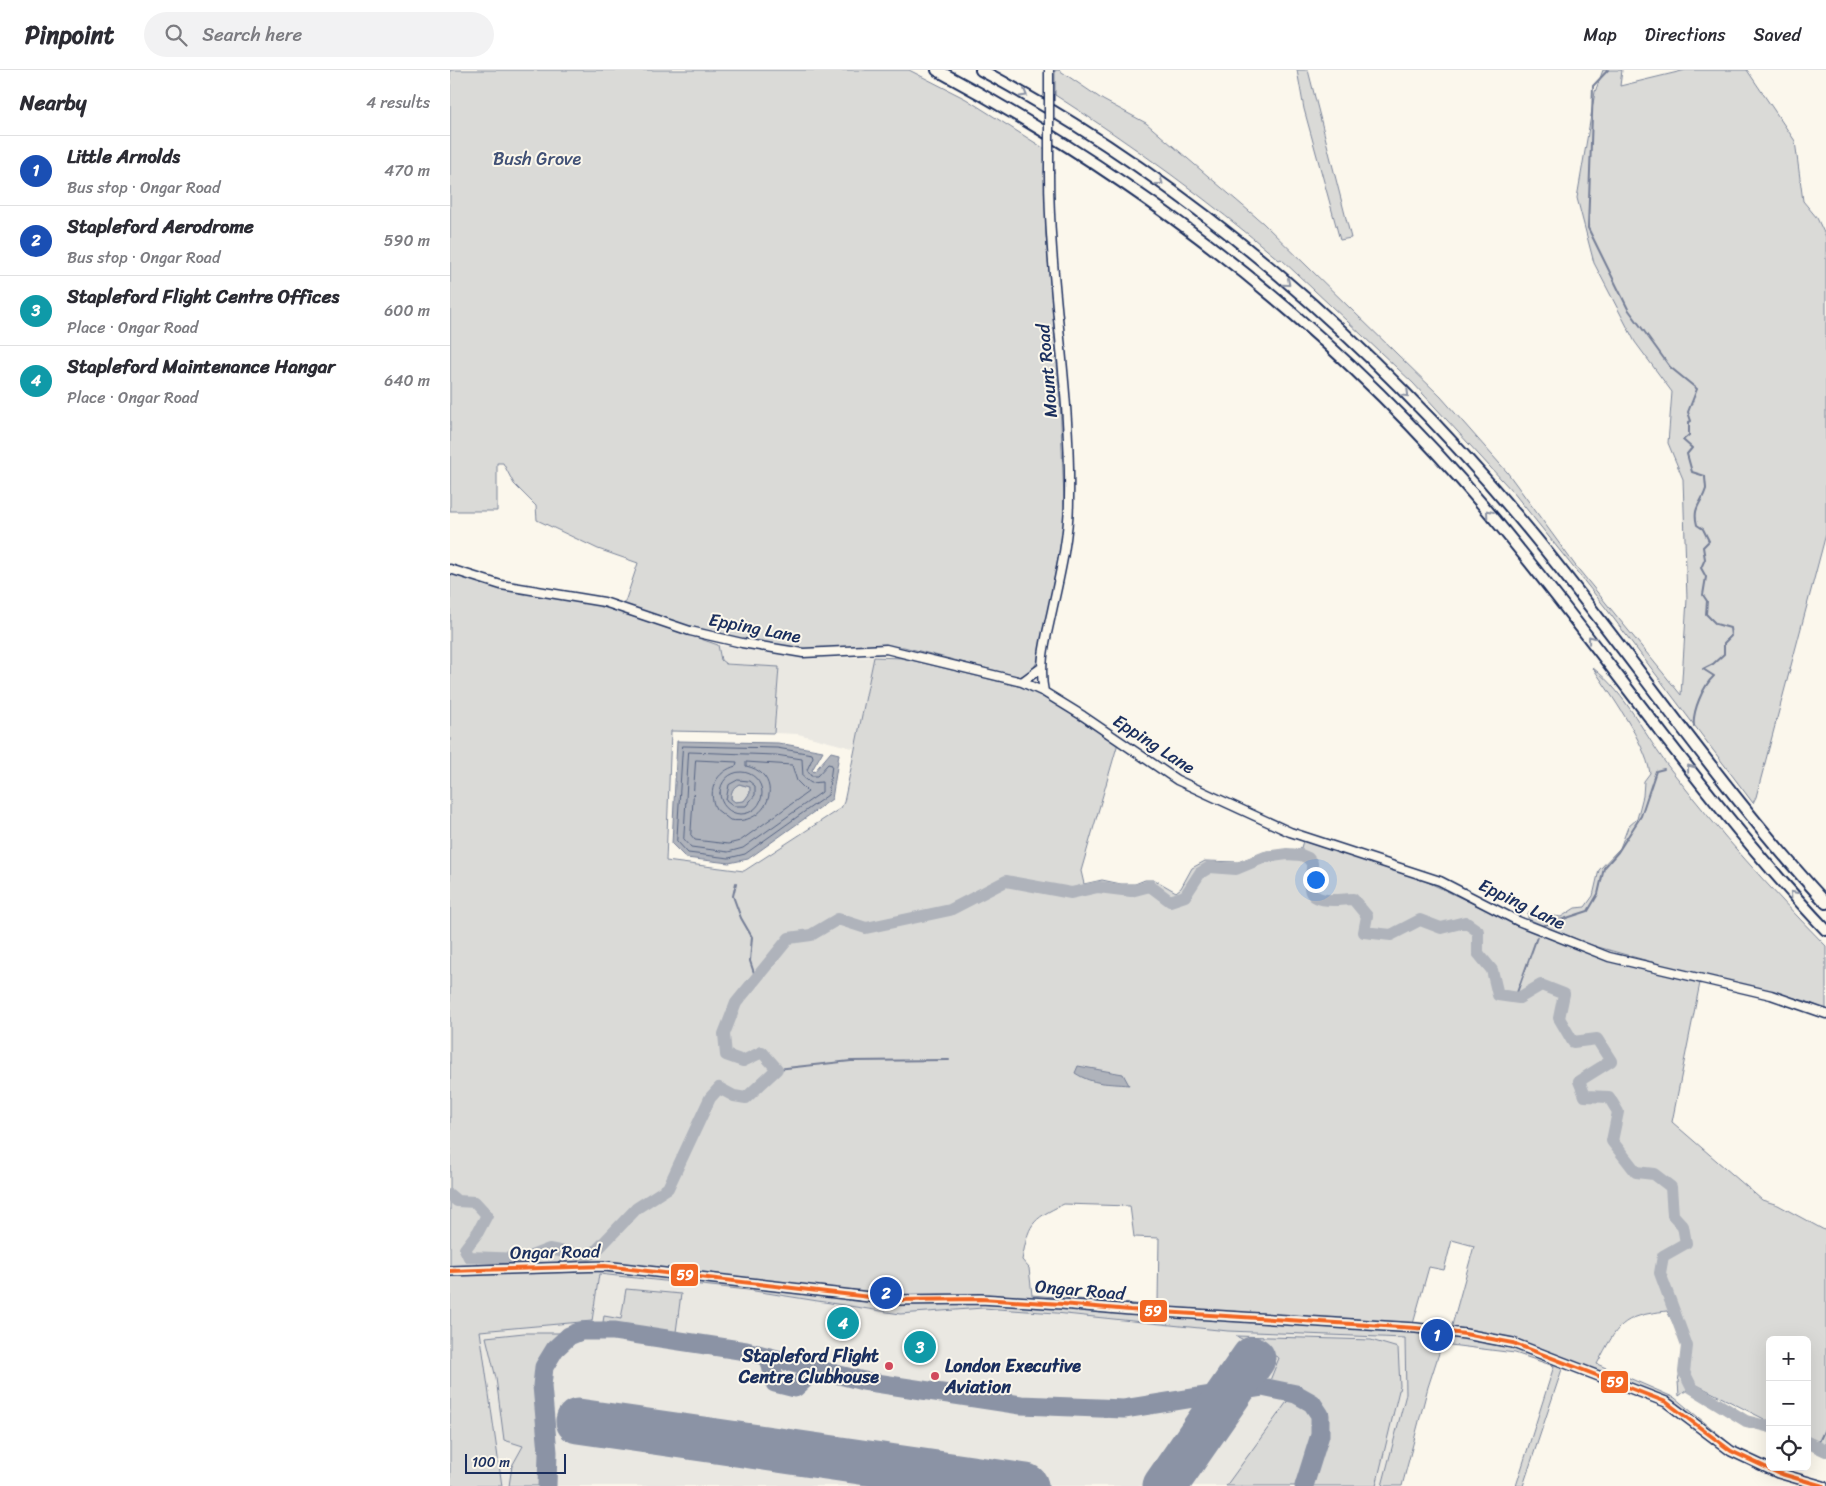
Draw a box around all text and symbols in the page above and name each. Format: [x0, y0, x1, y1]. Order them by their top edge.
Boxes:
search box [144, 12, 494, 57]
text: Pinpoint [25, 14, 114, 56]
text: Search here [202, 18, 302, 51]
text: Map [1584, 19, 1617, 51]
text: Directions [1645, 19, 1726, 51]
text: Saved [1754, 19, 1801, 51]
icon: search [162, 21, 190, 49]
text: Nearby [20, 84, 86, 122]
one-way arrow [1018, 87, 1027, 97]
text: 4 results [366, 88, 430, 117]
text: Little Arnolds [67, 140, 180, 173]
park label: Bush Grove [493, 143, 581, 175]
text: 1 [33, 156, 39, 185]
text: 470 m [384, 156, 430, 185]
text: Bus stop · Ongar Road [67, 173, 220, 202]
one-way arrow [1154, 176, 1164, 185]
text: Stapleford Aerodrome [67, 210, 254, 243]
text: 2 [31, 226, 41, 255]
text: 590 m [384, 226, 430, 255]
text: Bus stop · Ongar Road [67, 243, 220, 272]
one-way arrow [1282, 277, 1291, 286]
text: Stapleford Flight Centre Offices [67, 280, 339, 313]
text: 3 [32, 296, 40, 325]
text: 600 m [384, 296, 430, 325]
text: Place · Ongar Road [67, 313, 198, 342]
street label: Mount Road [1027, 321, 1067, 419]
text: Stapleford Maintenance Hangar [67, 350, 335, 383]
text: 4 [31, 366, 41, 395]
text: 640 m [384, 366, 430, 395]
text: Place · Ongar Road [67, 383, 198, 412]
one-way arrow [1400, 388, 1409, 397]
one-way arrow [1486, 510, 1495, 519]
street label: Epping Lane [706, 603, 804, 653]
one-way arrow [1588, 635, 1597, 645]
street label: Epping Lane [1106, 705, 1202, 783]
one-way arrow [1687, 765, 1695, 774]
your location [1303, 867, 1329, 893]
street label: Epping Lane [1473, 869, 1571, 939]
one-way arrow [1790, 890, 1799, 899]
street label: Ongar Road [510, 1235, 602, 1269]
line badge: 59 [670, 1263, 699, 1287]
text: 59 [676, 1263, 694, 1288]
street label: Ongar Road [1034, 1270, 1128, 1310]
pin: 2 [870, 1274, 902, 1312]
line badge: 59 [1139, 1299, 1168, 1323]
text: 59 [1144, 1299, 1162, 1324]
pin: 4 [827, 1304, 859, 1342]
pin: 1 [1421, 1316, 1453, 1354]
pin: 3 [904, 1328, 936, 1366]
map controls [1766, 1336, 1811, 1471]
button: + [1766, 1336, 1811, 1381]
place label: Stapleford Flight Centre Clubhouse [738, 1340, 879, 1393]
place label: London Executive Aviation [944, 1350, 1081, 1403]
marker: Stapleford Flight Centre Clubhouse [883, 1360, 895, 1372]
marker: London Executive Aviation [929, 1370, 941, 1382]
line badge: 59 [1600, 1370, 1629, 1394]
text: 59 [1606, 1370, 1624, 1395]
button: − [1766, 1381, 1811, 1426]
button: locate [1766, 1426, 1811, 1471]
text: 100 m [472, 1450, 510, 1475]
scale bar [465, 1451, 566, 1474]

